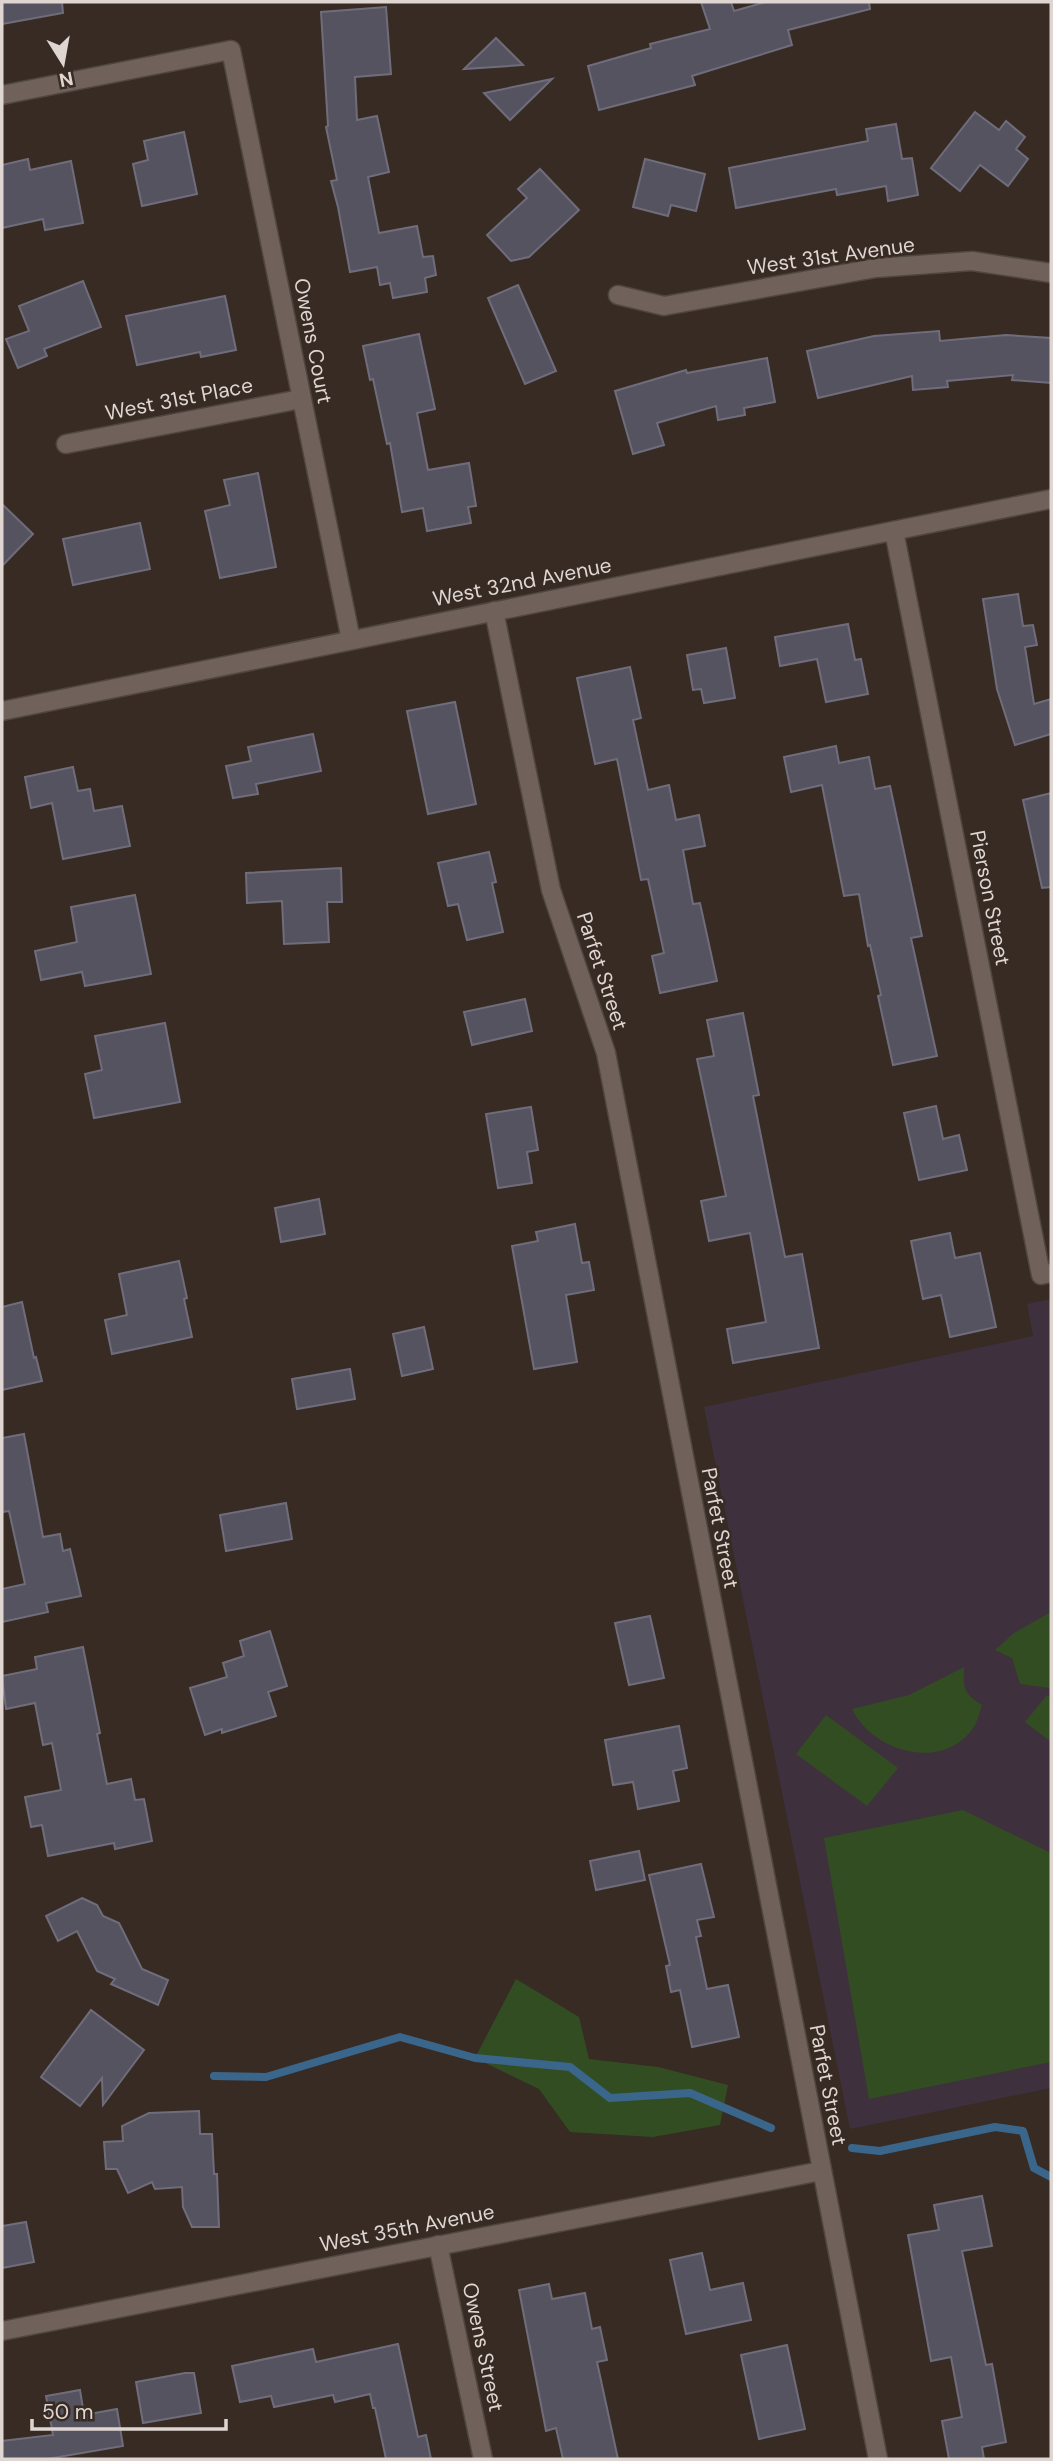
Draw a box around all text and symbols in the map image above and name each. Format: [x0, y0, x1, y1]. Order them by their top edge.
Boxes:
north arrow [28, 28, 98, 98]
text: N [57, 66, 75, 93]
street label: West 31st Avenue [745, 230, 917, 282]
street label: Owens Court [287, 276, 339, 406]
street label: West 31st Place [103, 371, 255, 427]
street label: West 32nd Avenue [430, 551, 614, 613]
street label: Pierson Street [963, 828, 1017, 968]
street label: Parfet Street [570, 908, 634, 1034]
street label: Parfet Street [695, 1465, 745, 1591]
street label: Parfet Street [803, 2022, 853, 2148]
street label: West 35th Avenue [317, 2197, 497, 2259]
street label: Owens Street [456, 2280, 510, 2414]
scale bar [32, 2388, 226, 2432]
text: 50 m [42, 2398, 93, 2426]

